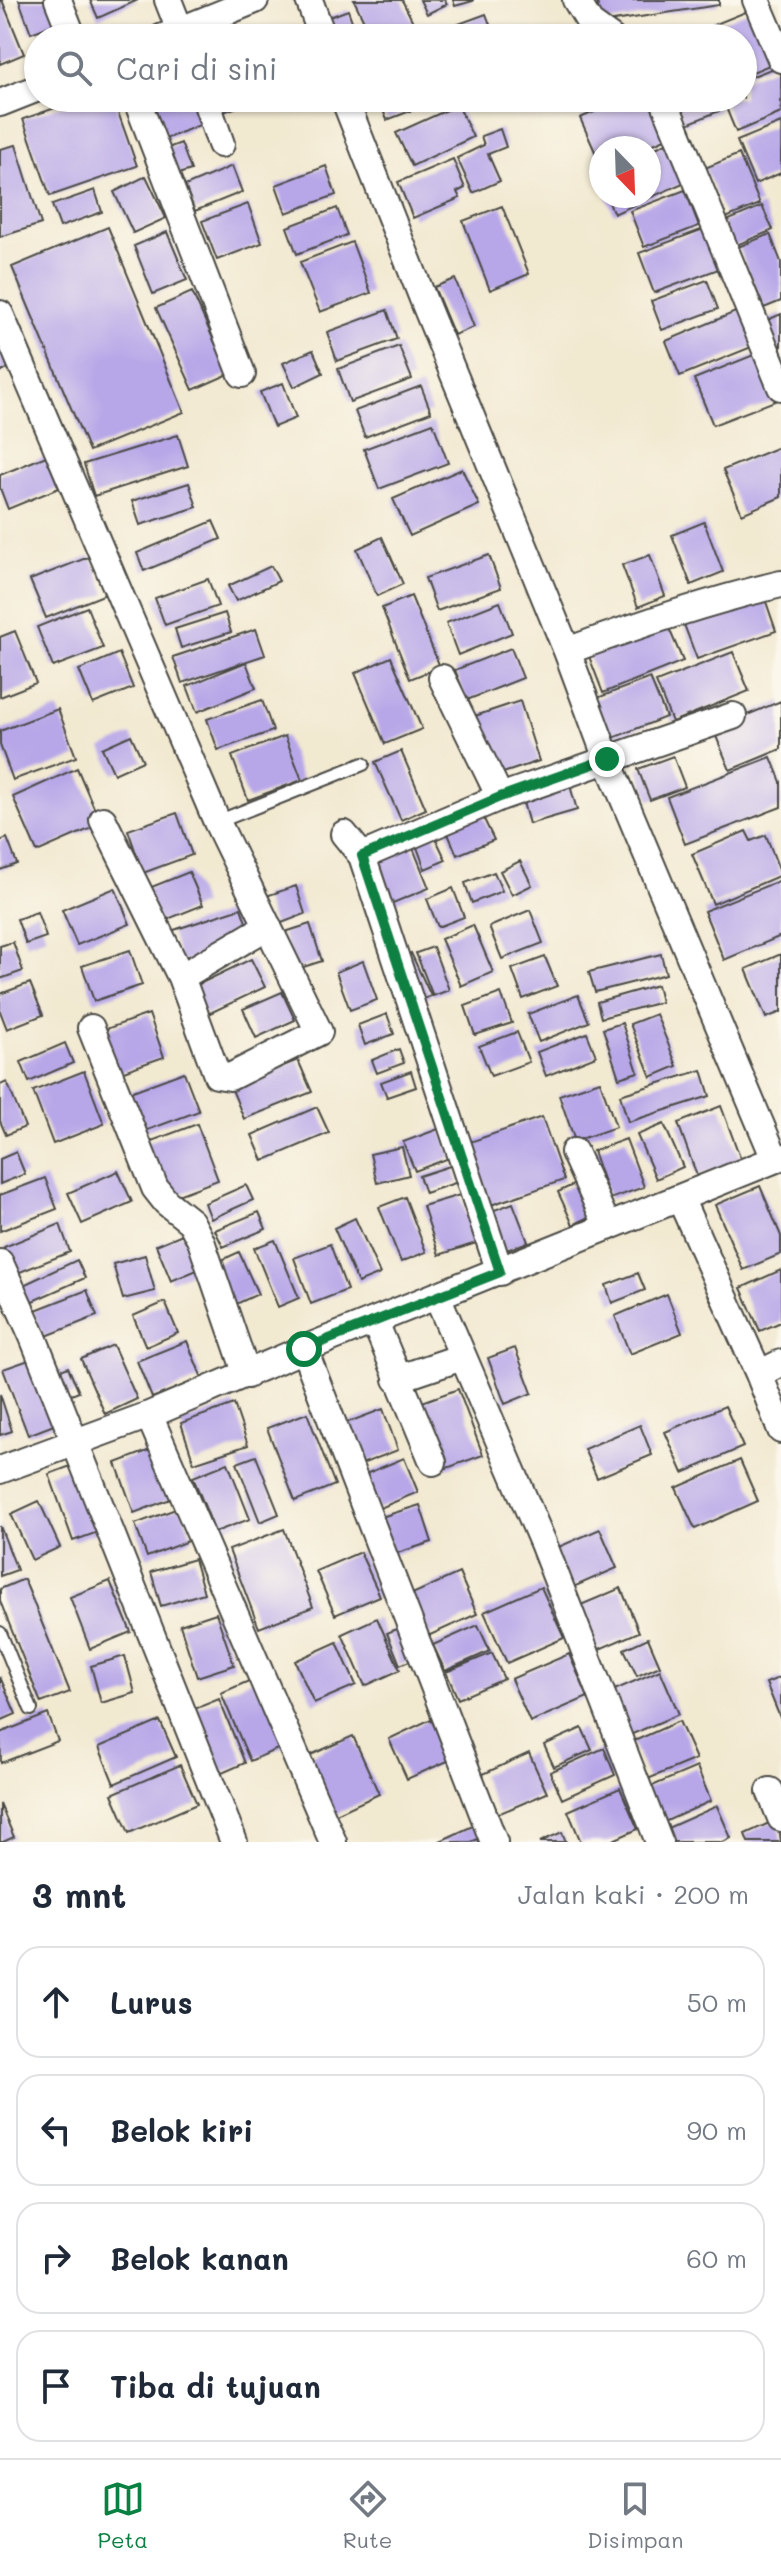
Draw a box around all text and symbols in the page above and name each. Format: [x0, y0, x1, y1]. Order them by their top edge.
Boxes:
search box [24, 24, 757, 112]
icon: search [52, 46, 96, 90]
text: Cari di sini [116, 48, 277, 88]
north arrow [589, 136, 661, 208]
route end [589, 741, 625, 777]
route start [286, 1331, 322, 1367]
text: 3 mnt [32, 1872, 126, 1917]
text: Jalan kaki · 200 m [518, 1877, 749, 1911]
icon: ahead [34, 1980, 78, 2024]
text: Lurus [110, 1982, 193, 2022]
text: 50 m [687, 1985, 747, 2019]
icon: left [34, 2108, 78, 2152]
text: Belok kiri [110, 2110, 253, 2150]
text: 90 m [687, 2113, 747, 2147]
icon: right [34, 2236, 78, 2280]
text: Belok kanan [110, 2238, 289, 2278]
text: 60 m [686, 2241, 747, 2275]
icon: arrive [34, 2364, 78, 2408]
text: Tiba di tujuan [110, 2366, 321, 2406]
tab: Peta [97, 2477, 148, 2554]
tab: Rute [343, 2477, 392, 2554]
tab: Disimpan [587, 2477, 684, 2554]

